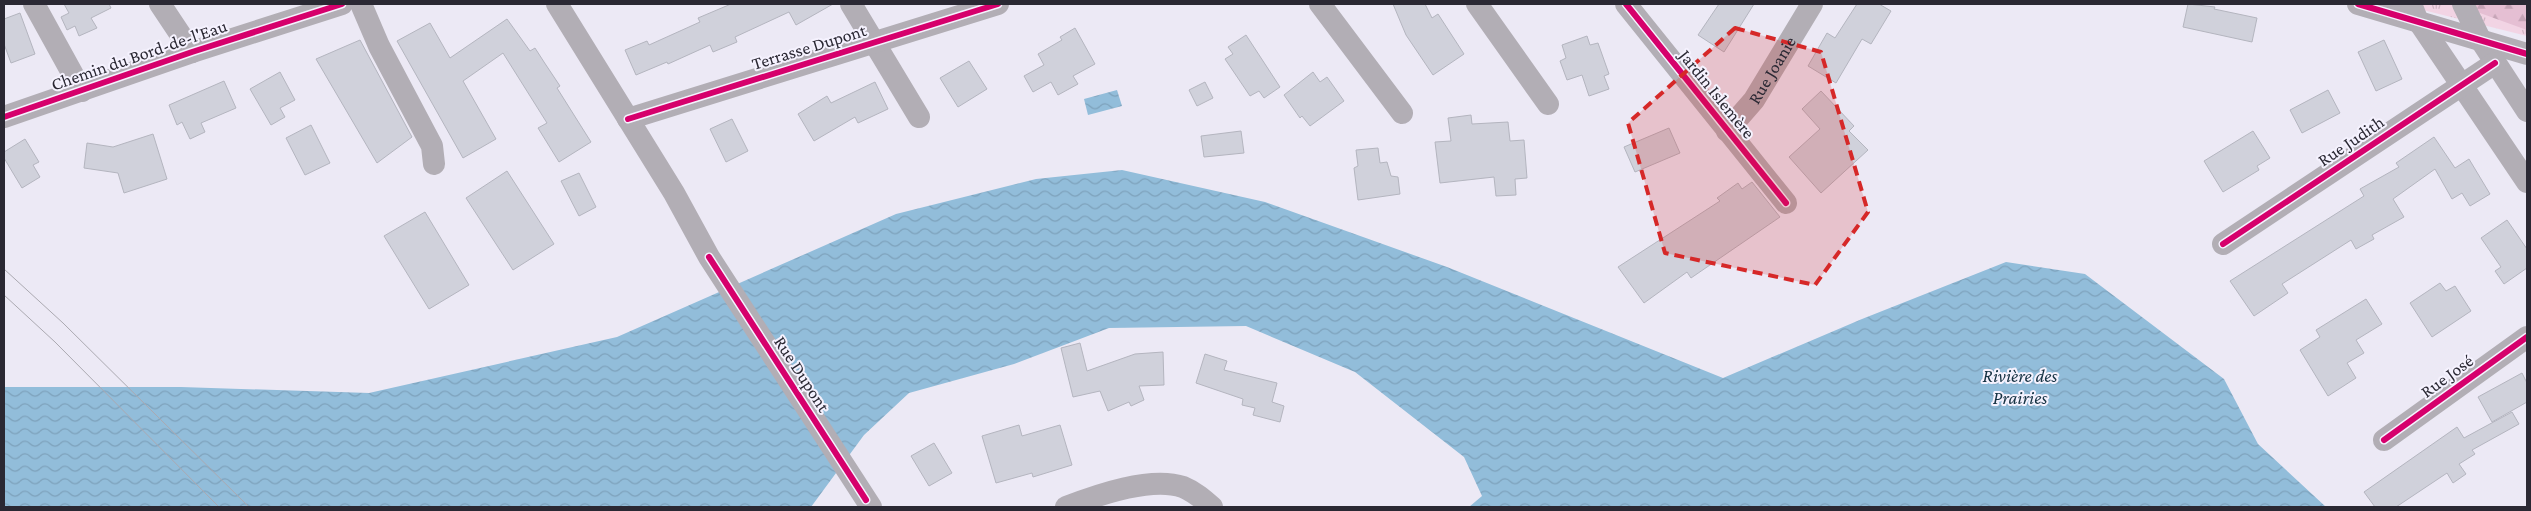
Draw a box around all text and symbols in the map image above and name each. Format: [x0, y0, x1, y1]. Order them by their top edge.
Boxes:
street label: Chemin du Bord-de-l'Eau [49, 15, 230, 94]
street label: Terrasse Dupont [749, 20, 870, 74]
street label: Rue Joanie [1744, 33, 1800, 108]
street label: Jardin Islemère [1674, 44, 1759, 142]
street label: Rue Judith [2314, 111, 2388, 170]
street label: Rue Dupont [770, 332, 834, 416]
street label: Rue José [2417, 350, 2477, 402]
water label: Rivière des Prairies [1983, 365, 2058, 408]

